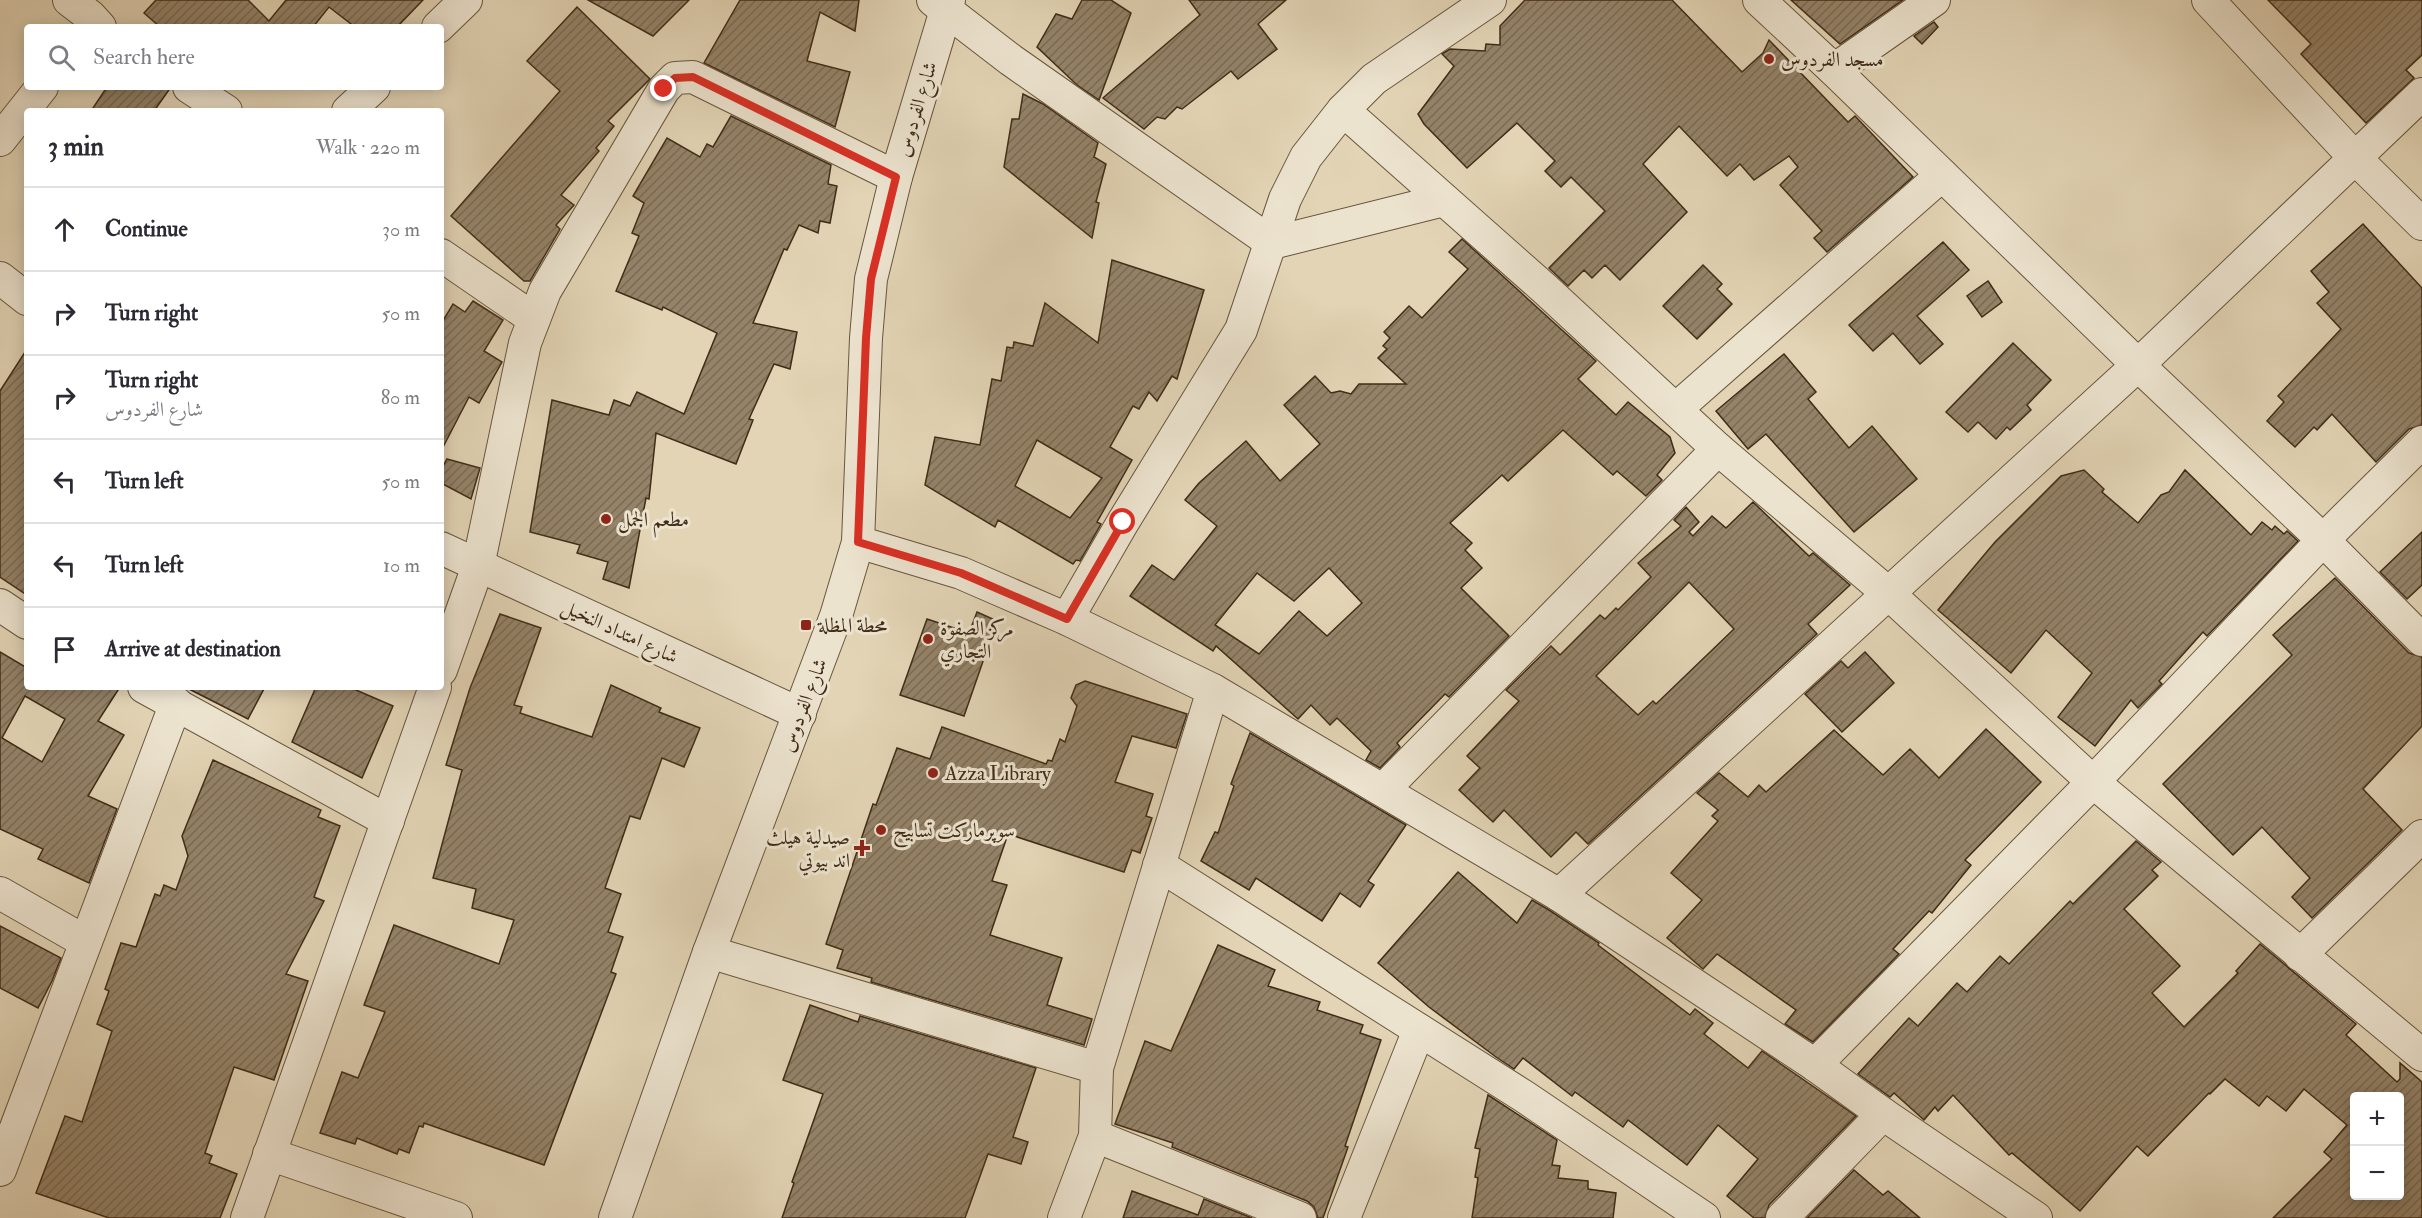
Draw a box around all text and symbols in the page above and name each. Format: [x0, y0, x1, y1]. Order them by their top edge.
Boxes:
search box [24, 24, 444, 90]
icon: search [45, 41, 78, 74]
text: Search here [93, 43, 195, 71]
place label: مسجد الفردوس [1781, 47, 1884, 72]
marker: مسجد الفردوس [1762, 52, 1776, 66]
street label: شارع الفردوس [890, 59, 948, 161]
route end [650, 75, 676, 101]
text: 3 min [48, 131, 104, 163]
text: Walk · 220 m [316, 135, 420, 160]
icon: ahead [48, 213, 81, 246]
text: Continue [105, 215, 188, 243]
text: 30 m [382, 217, 420, 242]
icon: right [48, 297, 81, 330]
text: Turn right [105, 299, 198, 327]
text: 50 m [381, 301, 420, 326]
text: Turn right [105, 366, 198, 394]
icon: right [48, 381, 81, 414]
text: 80 m [381, 385, 420, 410]
text: شارع الفردوس [105, 397, 203, 422]
icon: left [48, 465, 81, 498]
text: Turn left [105, 467, 184, 495]
text: 50 m [381, 469, 420, 494]
place label: مطعم الجمل [618, 507, 689, 538]
route start [1109, 508, 1135, 534]
marker: مطعم الجمل [599, 512, 613, 526]
icon: left [48, 549, 81, 582]
text: Turn left [105, 551, 184, 579]
text: 10 m [383, 553, 420, 578]
street label: شارع امتداد النخيل [555, 594, 682, 674]
place label: محطة المظلة [817, 613, 887, 638]
place label: مركز الصفوة التجاري [940, 616, 1014, 667]
marker: محطة المظلة [799, 618, 813, 632]
marker: مركز الصفوة التجاري [921, 632, 935, 646]
icon: arrive [48, 633, 81, 666]
text: Arrive at destination [105, 635, 281, 663]
street label: شارع الفردوس [774, 655, 837, 757]
place label: Azza Library [944, 761, 1052, 786]
marker: Azza Library [926, 766, 940, 780]
place label: سوپرمارکت تسابيح [893, 818, 1015, 848]
marker: سوپرمارکت تسابيح [874, 823, 888, 837]
place label: صيدلية هيلث اند بيوتي [766, 825, 850, 876]
marker: صيدلية هيلث اند بيوتي [855, 841, 869, 855]
map controls [2350, 1092, 2404, 1200]
button: + [2350, 1092, 2404, 1146]
button: − [2350, 1146, 2404, 1200]

